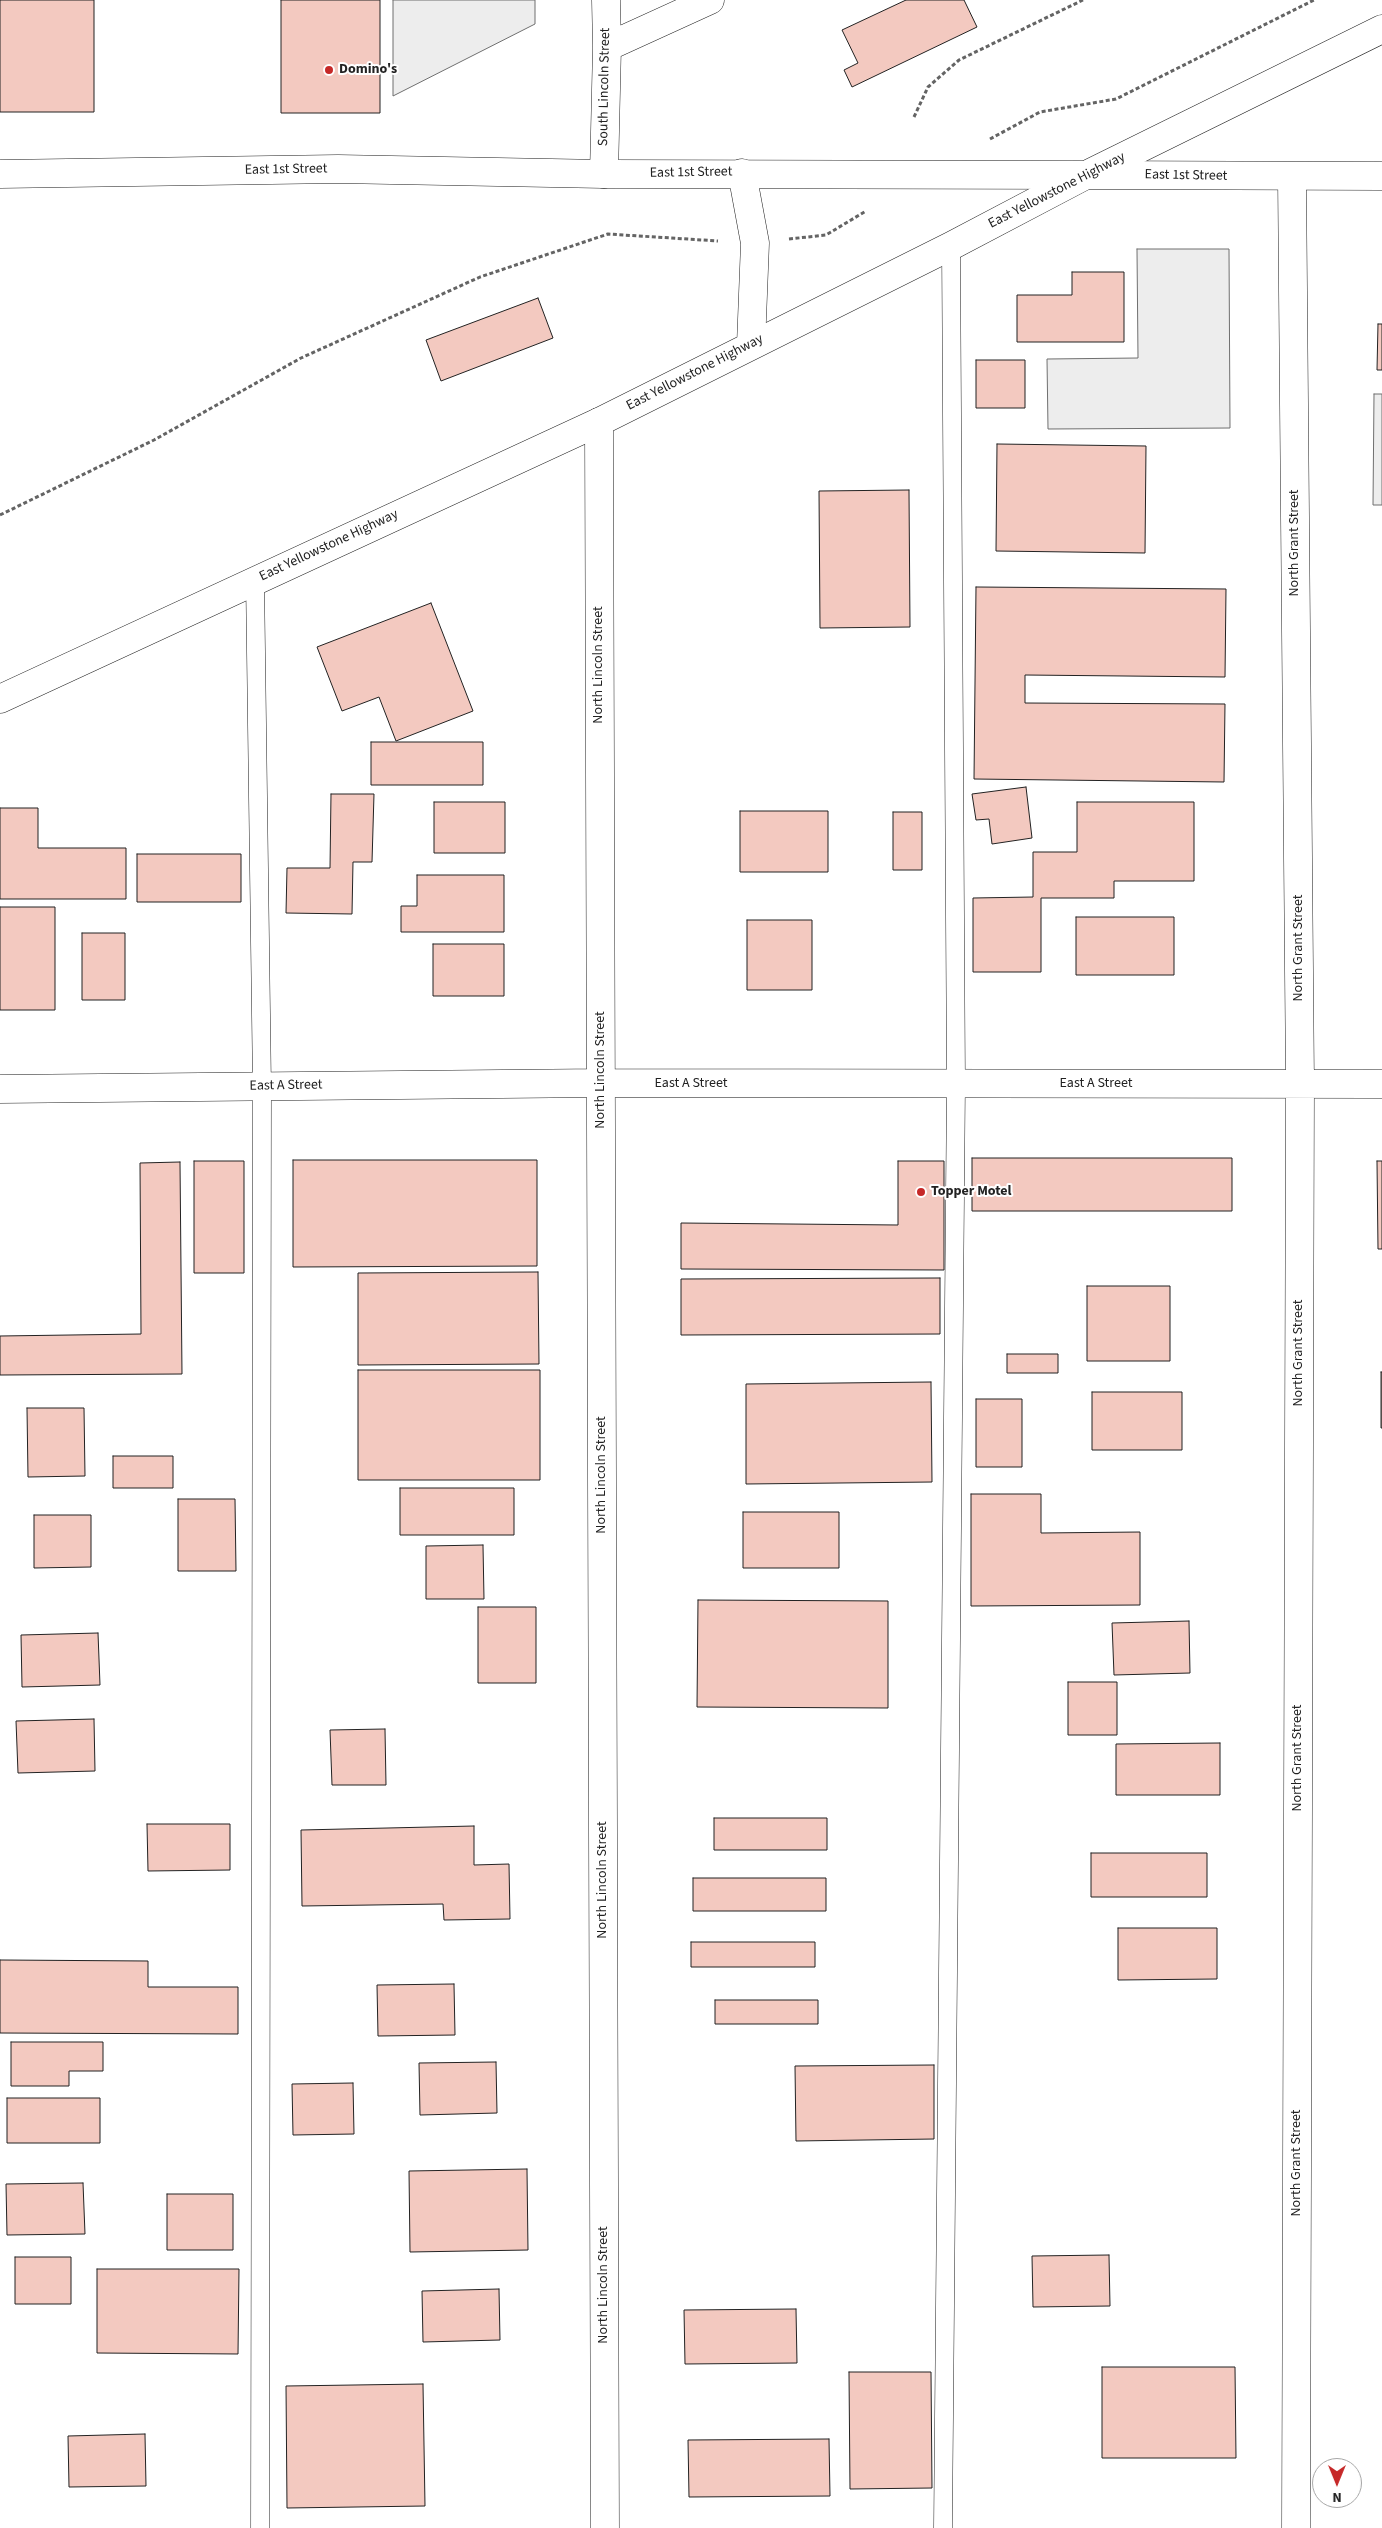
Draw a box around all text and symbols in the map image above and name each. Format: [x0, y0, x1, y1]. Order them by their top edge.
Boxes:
street label: South Lincoln Street [596, 28, 614, 146]
place label: Domino's [339, 62, 397, 78]
marker: Domino's [323, 64, 335, 76]
street label: East Yellowstone Highway [986, 149, 1128, 233]
street label: East 1st Street [245, 161, 327, 179]
street label: East 1st Street [650, 164, 732, 182]
street label: East 1st Street [1145, 167, 1227, 185]
street label: East Yellowstone Highway [624, 331, 766, 415]
street label: North Grant Street [1287, 489, 1303, 597]
street label: East Yellowstone Highway [257, 506, 401, 586]
street label: North Lincoln Street [591, 606, 607, 724]
street label: North Grant Street [1291, 894, 1307, 1002]
street label: North Lincoln Street [593, 1011, 609, 1129]
street label: East A Street [654, 1076, 728, 1092]
street label: East A Street [1059, 1076, 1133, 1092]
street label: East A Street [249, 1077, 323, 1095]
place label: Topper Motel [931, 1184, 1012, 1200]
marker: Topper Motel [915, 1186, 927, 1198]
street label: North Grant Street [1291, 1299, 1307, 1407]
street label: North Lincoln Street [594, 1416, 610, 1534]
street label: North Grant Street [1290, 1704, 1306, 1812]
street label: North Lincoln Street [595, 1821, 611, 1939]
street label: North Grant Street [1289, 2109, 1305, 2217]
street label: North Lincoln Street [596, 2226, 612, 2344]
north arrow [1312, 2458, 1362, 2508]
text: N [1332, 2487, 1342, 2507]

